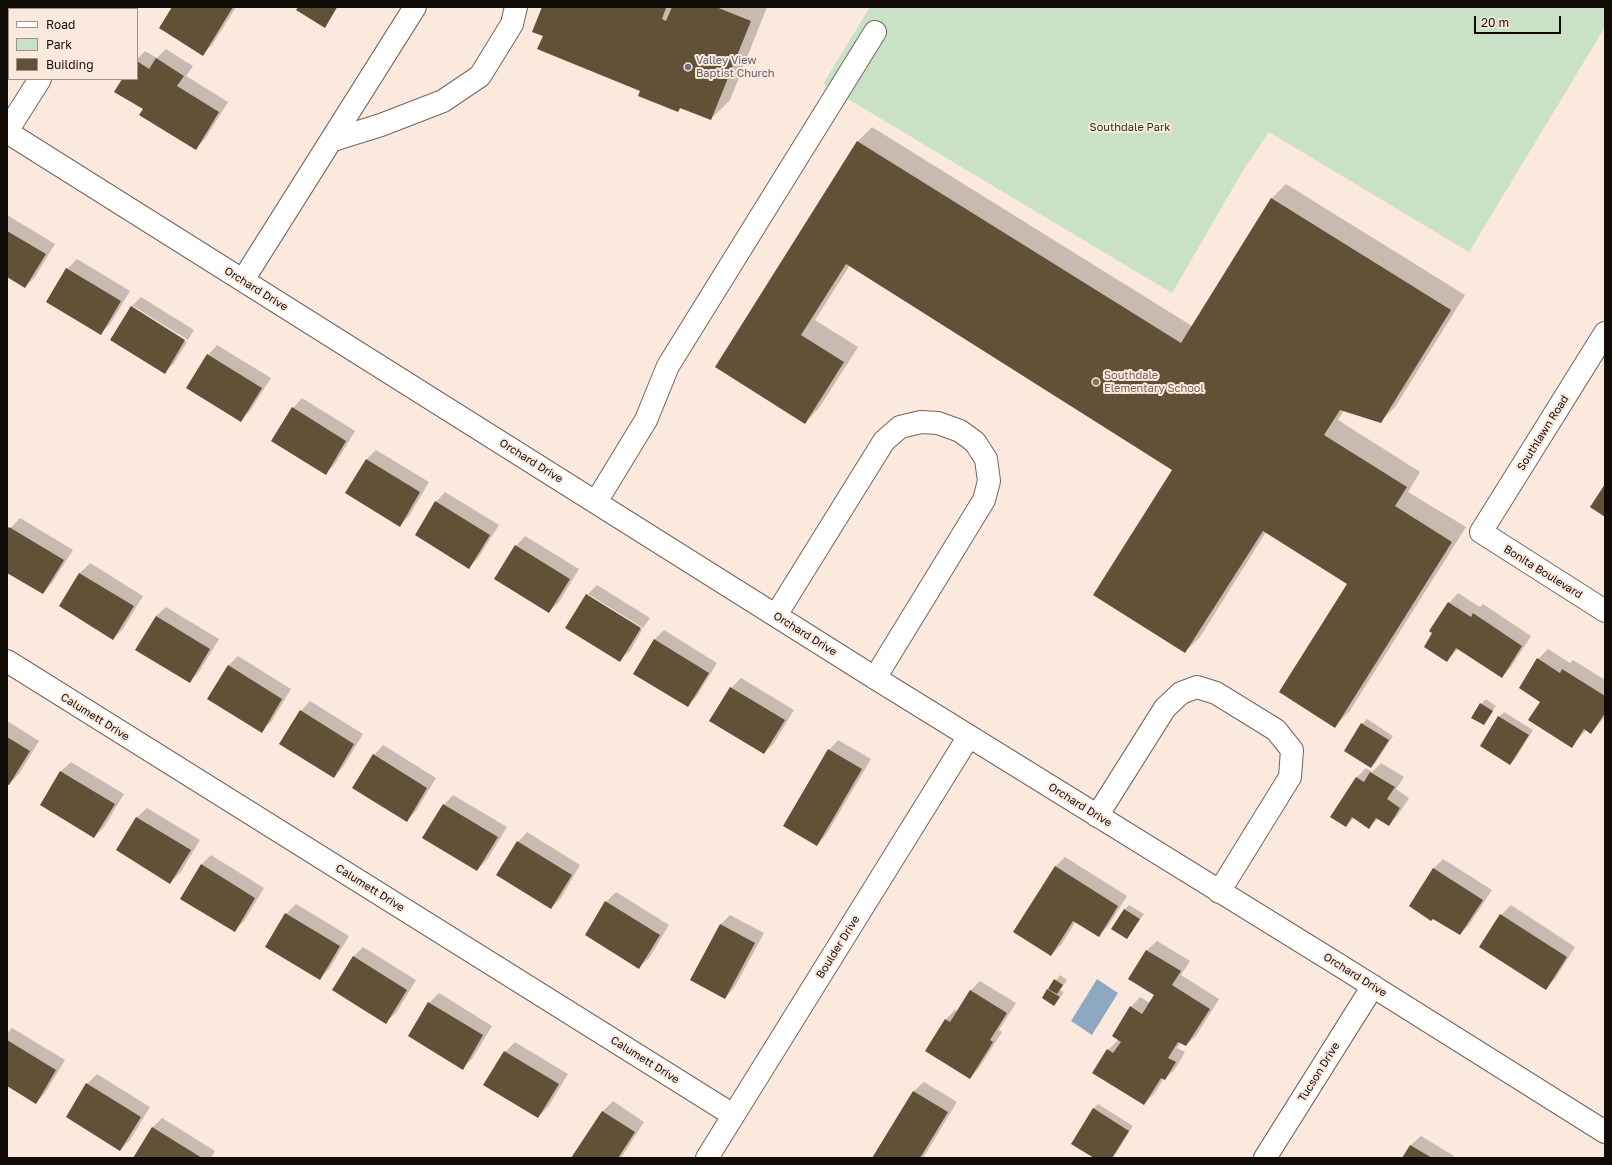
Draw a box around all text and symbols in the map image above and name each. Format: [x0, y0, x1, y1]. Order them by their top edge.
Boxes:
legend [8, 8, 138, 80]
scale bar [1476, 8, 1563, 34]
text: 20 m [1481, 15, 1509, 30]
text: Road [46, 17, 75, 32]
text: Park [46, 37, 72, 52]
place label: Valley View Baptist Church [696, 54, 775, 80]
text: Building [46, 57, 94, 72]
marker: Valley View Baptist Church [683, 62, 693, 72]
park label: Southdale Park [1090, 121, 1170, 135]
street label: Orchard Drive [222, 264, 290, 314]
place label: Southdale Elementary School [1104, 369, 1204, 395]
marker: Southdale Elementary School [1091, 377, 1101, 387]
street label: Southlawn Road [1514, 393, 1572, 473]
street label: Orchard Drive [497, 436, 565, 486]
street label: Bonita Boulevard [1501, 542, 1585, 602]
street label: Orchard Drive [771, 609, 839, 659]
street label: Calumett Drive [58, 691, 132, 743]
street label: Orchard Drive [1046, 780, 1114, 830]
street label: Calumett Drive [333, 862, 407, 914]
street label: Boulder Drive [813, 913, 863, 981]
street label: Orchard Drive [1321, 950, 1389, 1000]
street label: Calumett Drive [608, 1034, 682, 1086]
street label: Tucson Drive [1295, 1040, 1343, 1104]

